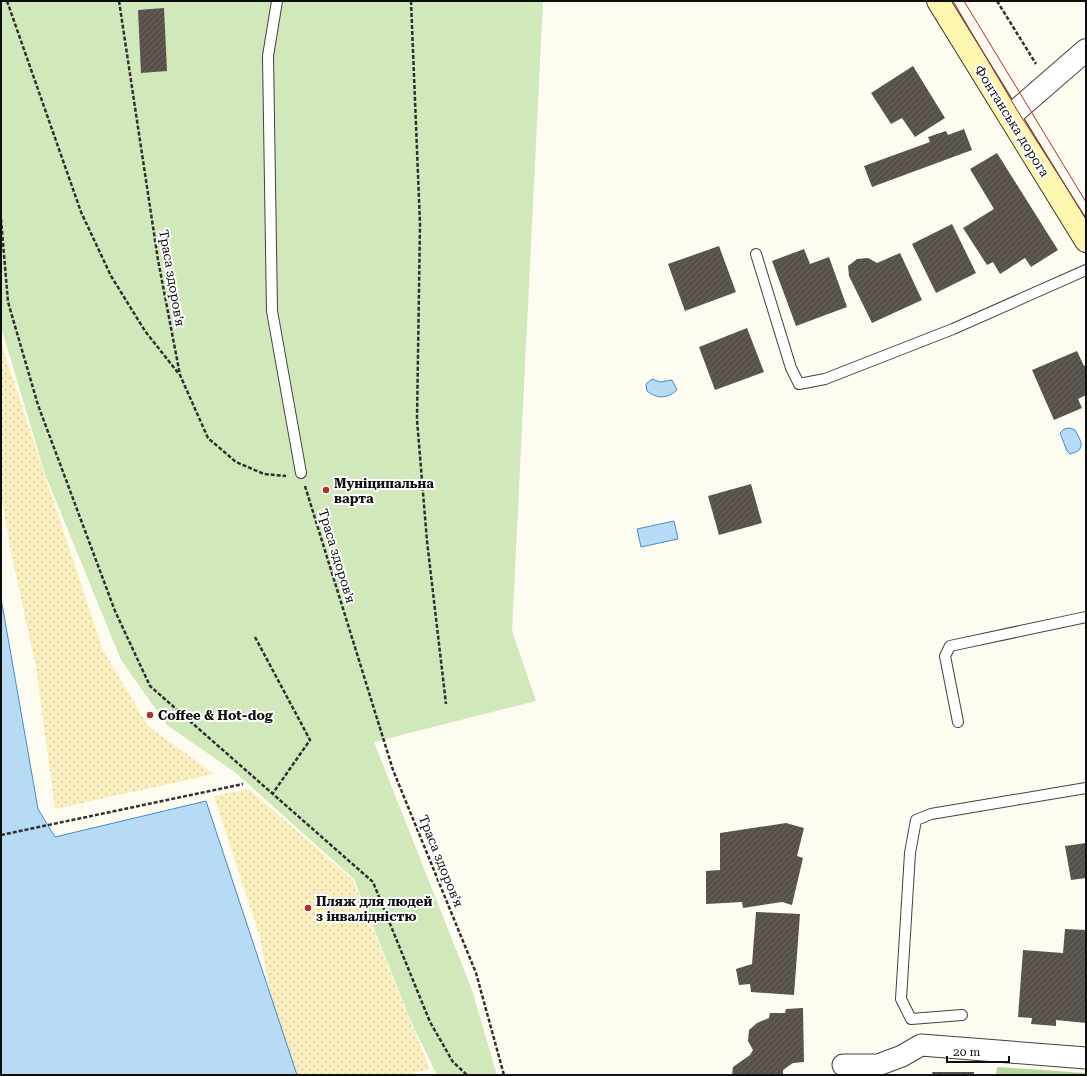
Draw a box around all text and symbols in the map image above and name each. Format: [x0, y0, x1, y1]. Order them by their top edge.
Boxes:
street label: Фонтанська дорога [971, 62, 1053, 180]
street label: Траса здоров’я [156, 228, 188, 328]
place label: Муніципальна варта [334, 476, 434, 506]
marker: Муніципальна варта [321, 485, 331, 495]
street label: Траса здоров’я [316, 507, 358, 605]
place label: Coffee & Hot-dog [158, 708, 273, 723]
marker: Coffee & Hot-dog [145, 710, 155, 720]
street label: Траса здоров’я [416, 813, 466, 909]
place label: Пляж для людей з інвалідністю [316, 894, 432, 924]
marker: Пляж для людей з інвалідністю [303, 903, 313, 913]
scale bar [947, 1038, 1009, 1064]
text: 20 m [953, 1045, 980, 1059]

